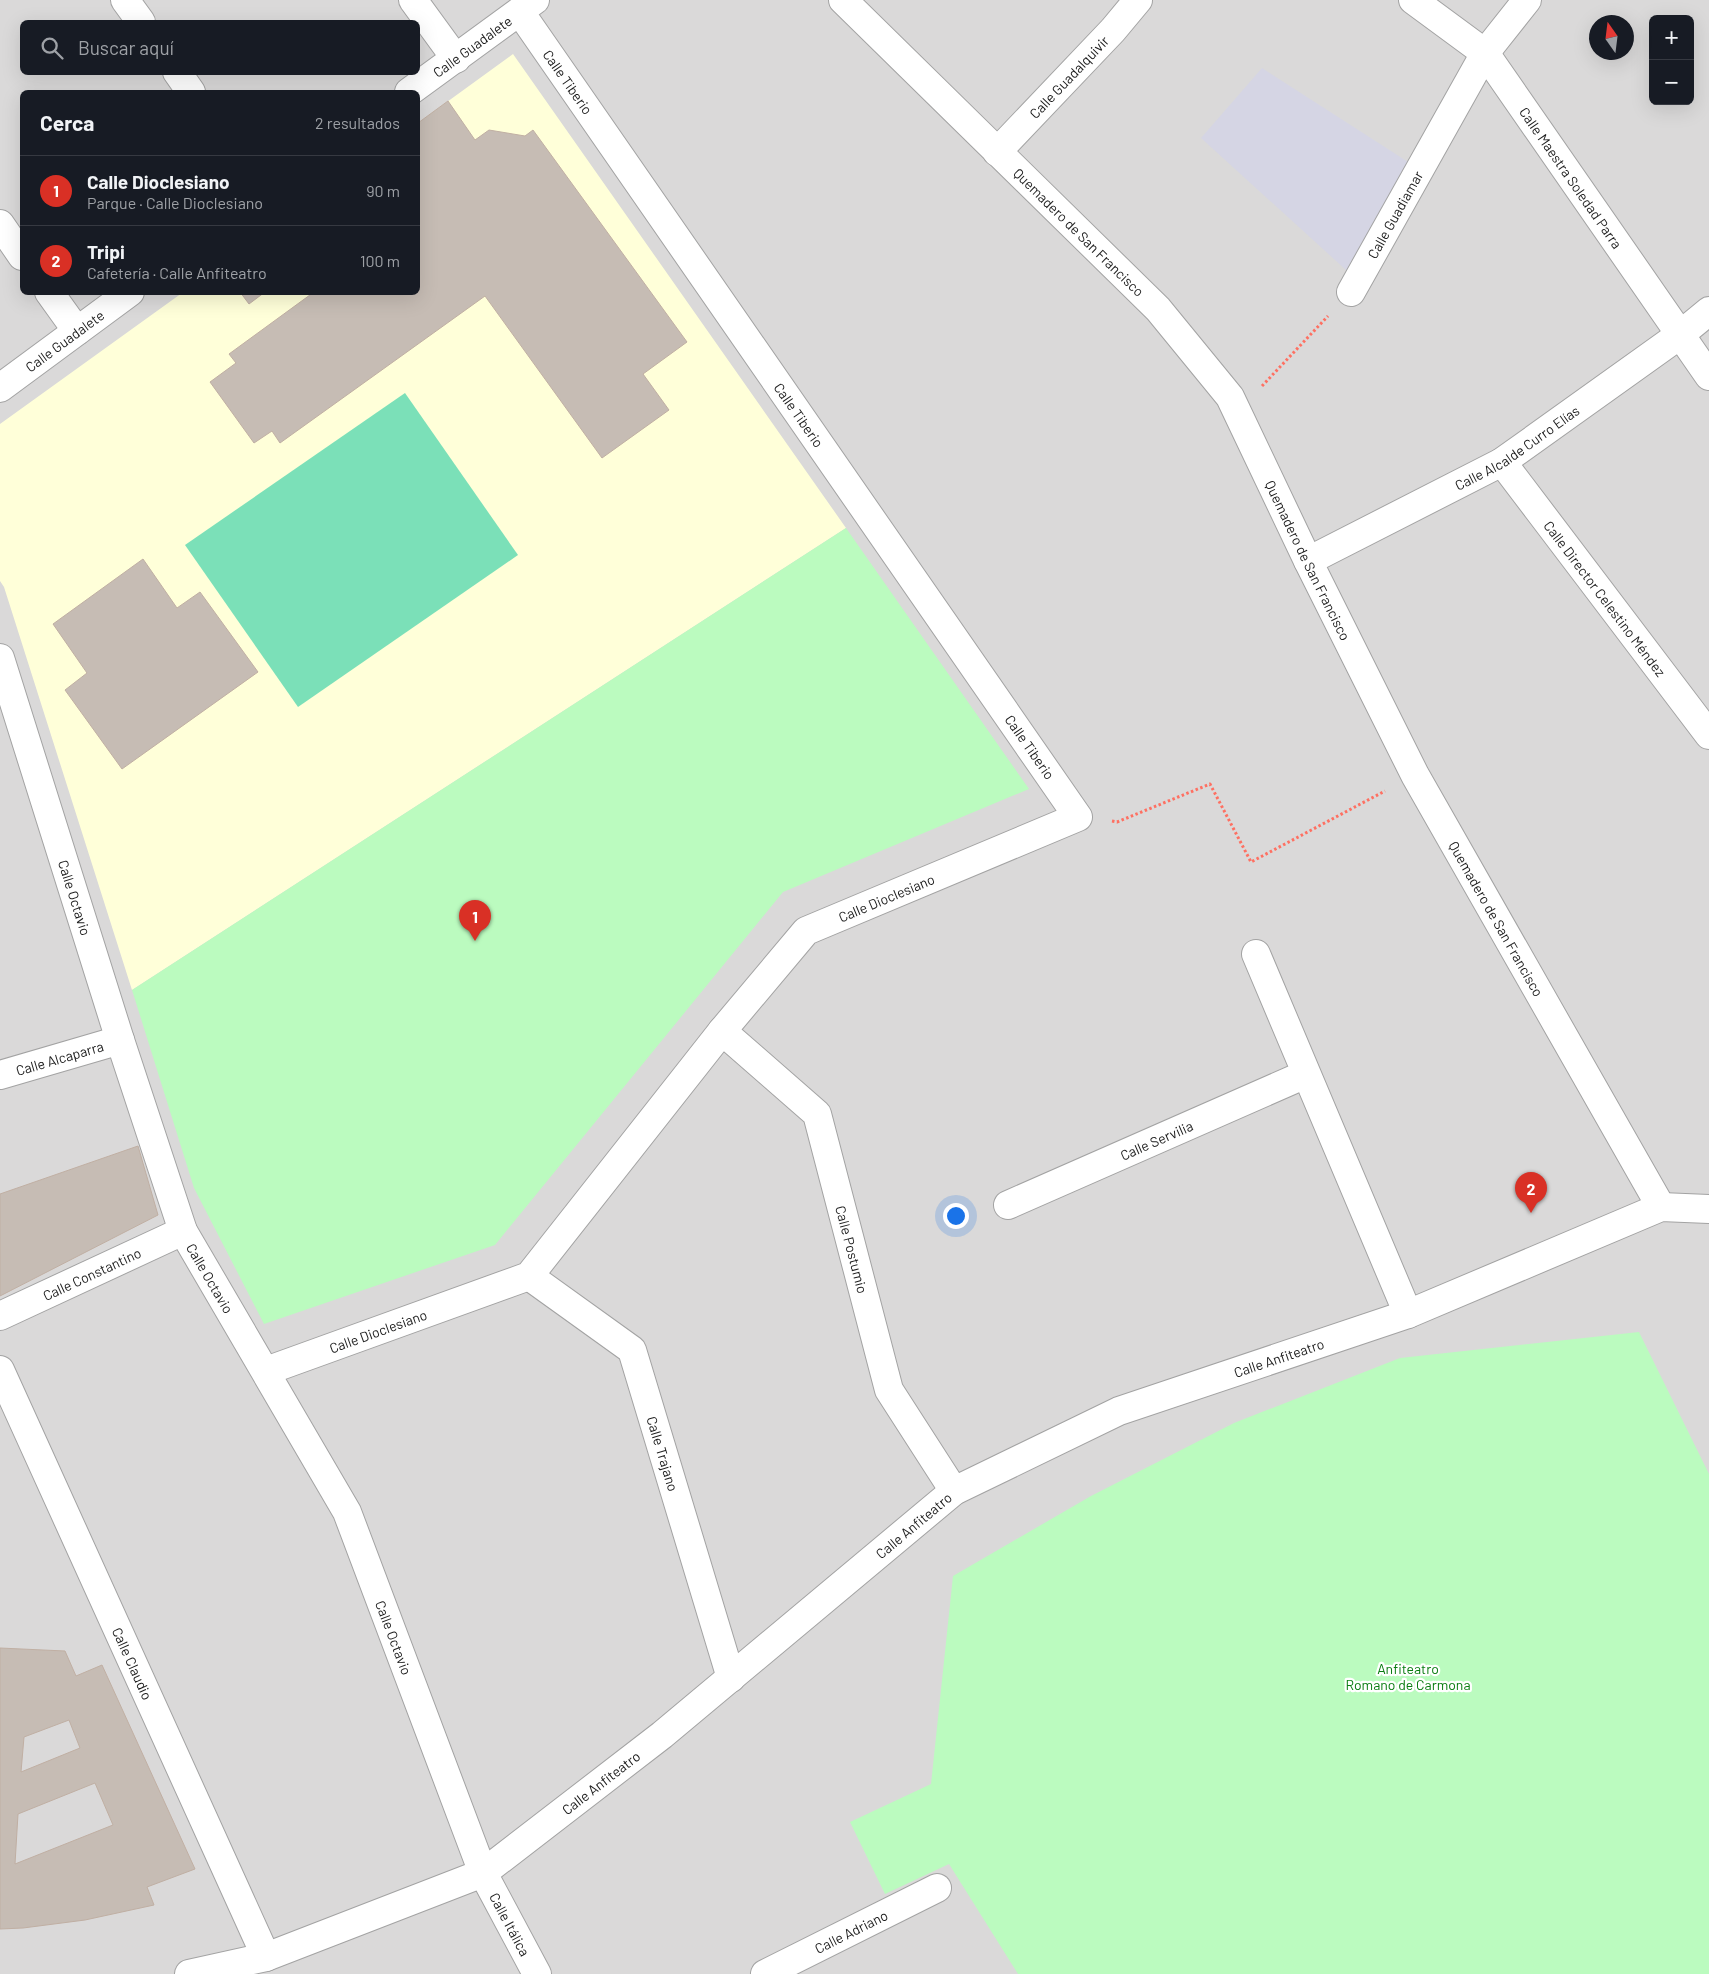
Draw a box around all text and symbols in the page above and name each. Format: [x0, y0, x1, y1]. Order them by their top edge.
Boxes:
street label: Calle Guadalete [429, 12, 515, 80]
north arrow [1589, 15, 1634, 60]
map controls [1649, 15, 1694, 105]
button: + [1649, 15, 1694, 60]
search box [20, 20, 420, 75]
street label: Calle Guadalquivir [1025, 32, 1112, 122]
icon: search [38, 34, 66, 62]
text: Buscar aquí [78, 36, 174, 59]
street label: Calle Tiberio [540, 46, 596, 118]
button: − [1649, 60, 1694, 105]
street label: Calle Maestra Soledad Parra [1516, 104, 1626, 252]
text: Cerca [40, 110, 94, 135]
text: 2 resultados [315, 113, 400, 132]
street label: Quemadero de San Francisco [1011, 164, 1148, 299]
street label: Calle Guadiamar [1363, 168, 1426, 261]
text: Calle Dioclesiano [87, 170, 230, 193]
text: 1 [53, 181, 59, 200]
text: 90 m [366, 181, 400, 200]
text: Parque · Calle Dioclesiano [87, 193, 263, 212]
text: Tripi [87, 240, 125, 263]
text: 2 [52, 251, 60, 270]
text: 100 m [360, 251, 400, 270]
text: Cafetería · Calle Anfiteatro [87, 263, 267, 282]
street label: Calle Guadalete [22, 306, 107, 375]
street label: Calle Tiberio [771, 379, 827, 451]
street label: Calle Alcalde Curro Elías [1452, 401, 1583, 493]
street label: Quemadero de San Francisco [1262, 477, 1355, 643]
street label: Calle Director Celestino Méndez [1541, 517, 1670, 679]
street label: Calle Tiberio [1002, 711, 1058, 783]
street label: Quemadero de San Francisco [1446, 838, 1548, 999]
street label: Calle Octavio [55, 858, 95, 937]
street label: Calle Dioclesiano [836, 870, 937, 925]
pin: 1 [459, 900, 491, 941]
street label: Calle Alcaparra [14, 1037, 105, 1079]
street label: Calle Servilia [1117, 1116, 1195, 1163]
pin: 2 [1515, 1172, 1547, 1213]
your location [943, 1203, 969, 1229]
street label: Calle Postumio [833, 1204, 872, 1295]
street label: Calle Octavio [183, 1240, 238, 1316]
street label: Calle Constantino [40, 1243, 143, 1304]
street label: Calle Dioclesiano [327, 1305, 429, 1356]
street label: Calle Anfiteatro [1231, 1334, 1326, 1380]
street label: Calle Trajano [644, 1414, 683, 1493]
street label: Calle Anfiteatro [872, 1488, 955, 1562]
street label: Calle Octavio [373, 1598, 416, 1677]
street label: Calle Claudio [109, 1624, 157, 1702]
park label: Anfiteatro Romano de Carmona [1345, 1660, 1471, 1693]
street label: Calle Anfiteatro [558, 1747, 643, 1818]
street label: Calle Itálica [486, 1890, 534, 1959]
street label: Calle Adriano [812, 1906, 890, 1956]

